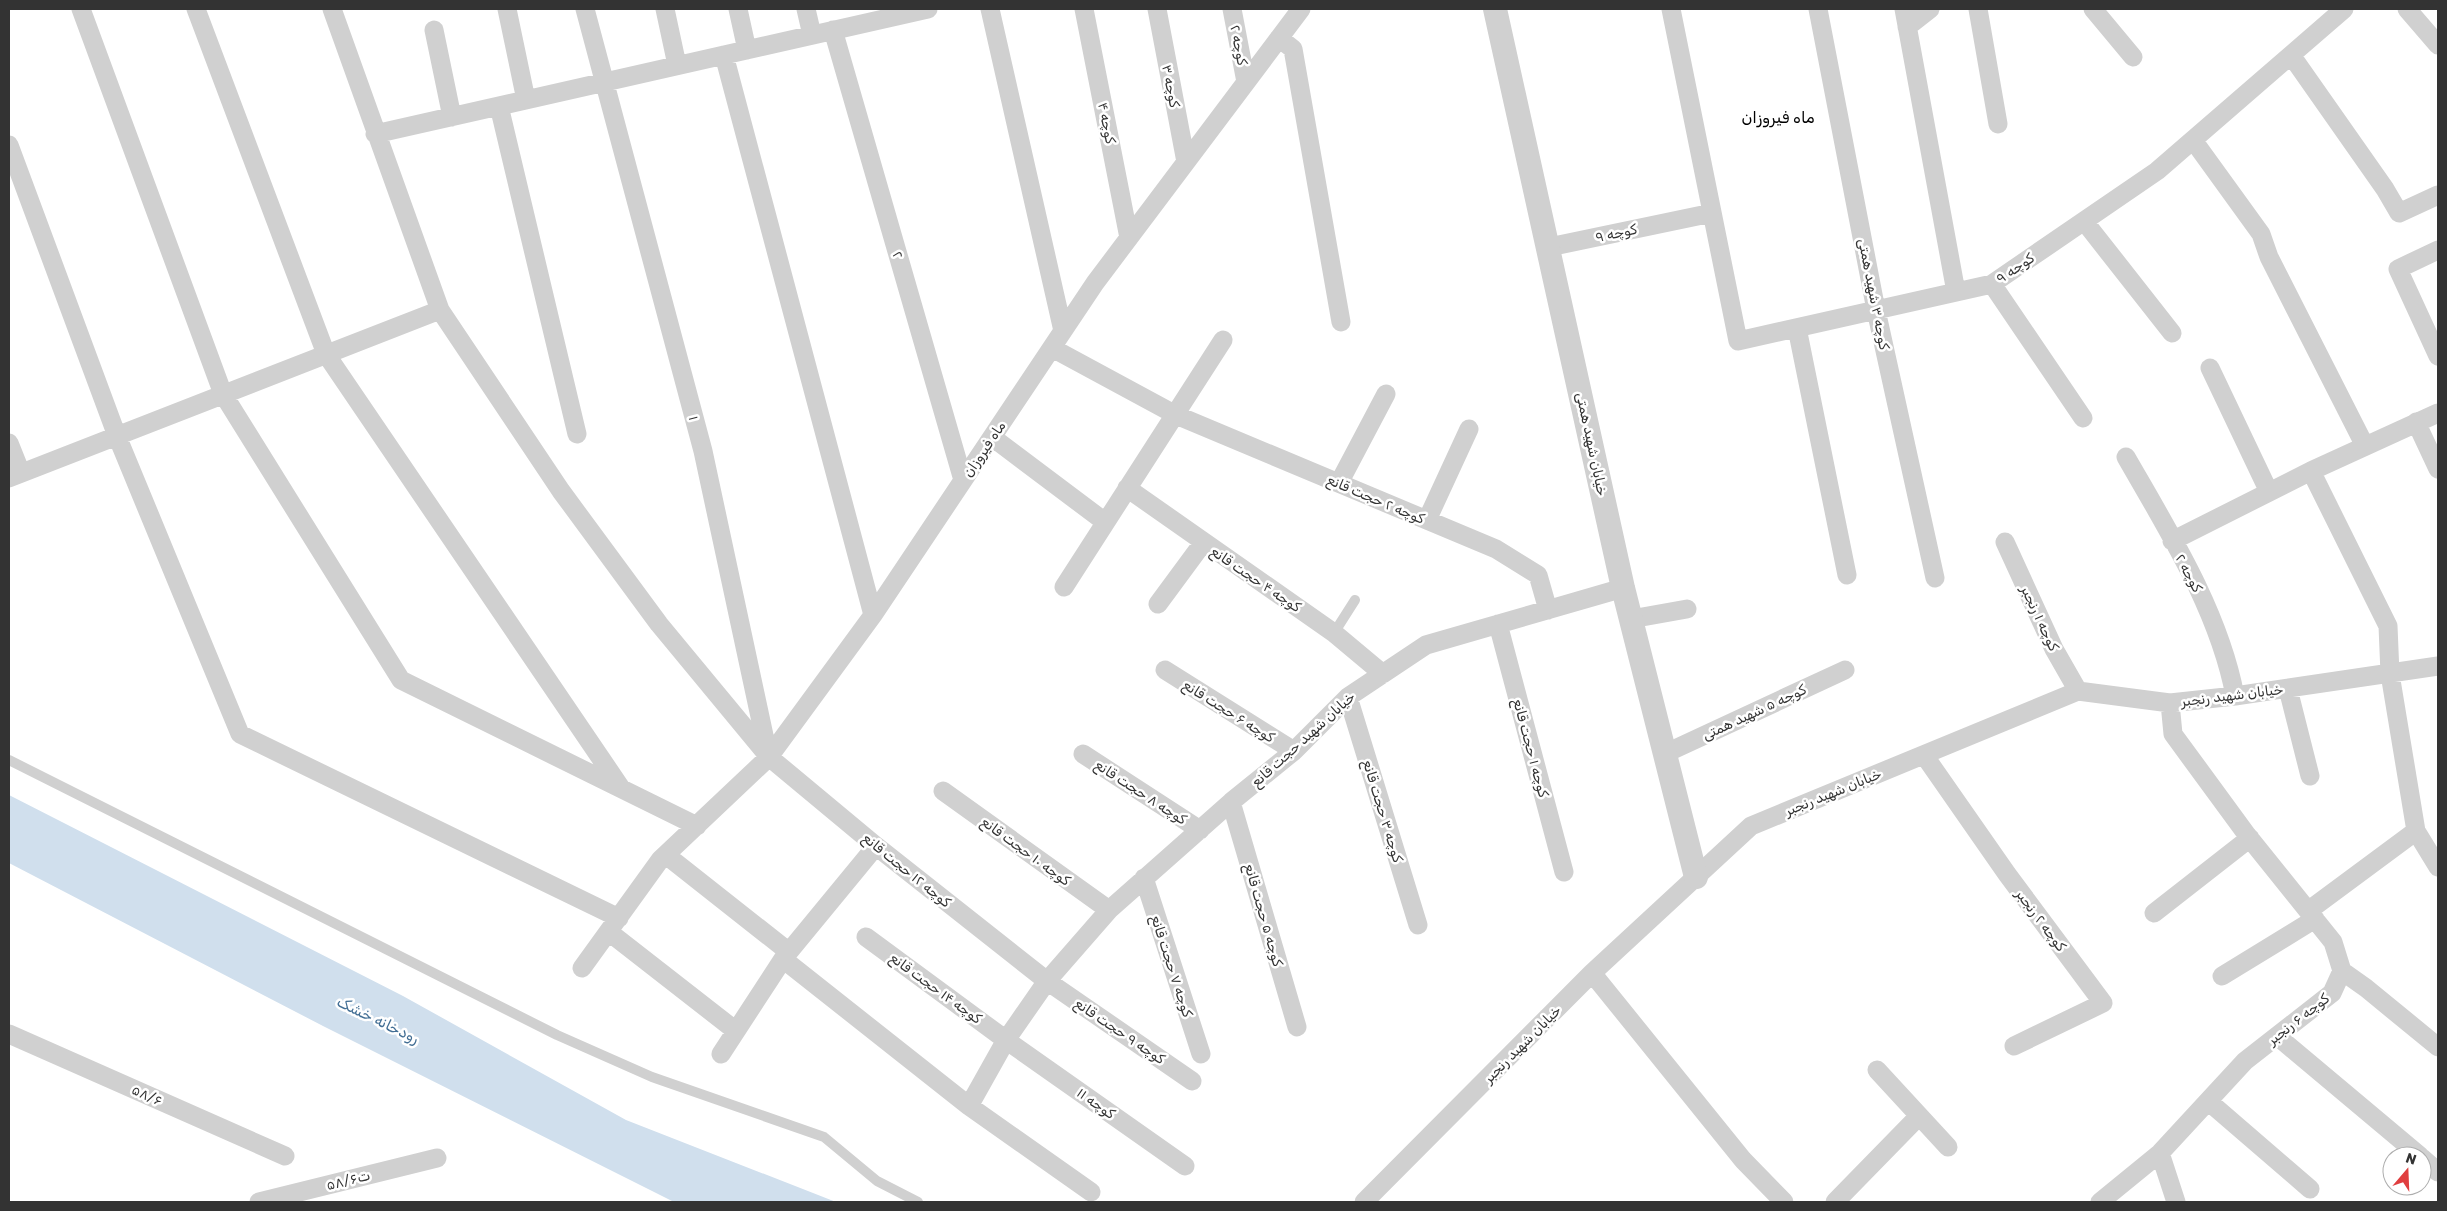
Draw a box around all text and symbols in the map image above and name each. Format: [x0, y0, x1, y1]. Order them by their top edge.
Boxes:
street label: کوچه ۲ [1226, 23, 1251, 67]
street label: کوچه ۳ [1158, 63, 1183, 110]
street label: کوچه ۴ [1094, 101, 1119, 146]
district label: ماه فیروزان [1741, 108, 1815, 128]
street label: کوچه ۹ [1594, 221, 1639, 246]
street label: کوچه ۳ شهید همتی [1854, 237, 1893, 352]
street label: ۲ [888, 249, 907, 261]
street label: کوچه ۹ [1993, 249, 2038, 287]
street label: خیابان شهید همتی [1572, 391, 1611, 498]
street label: ۱ [685, 414, 702, 422]
street label: ماه فیروزان [959, 418, 1009, 481]
street label: کوچه ۲ حجت قانع [1324, 471, 1428, 530]
street label: کوچه ۴ حجت قانع [1206, 543, 1305, 618]
street label: کوچه ۲ [2171, 551, 2206, 596]
street label: کوچه ۱ رنجبر [2017, 582, 2062, 654]
street label: کوچه ۶ حجت قانع [1179, 677, 1278, 748]
street label: کوچه ۵ شهید همتی [1700, 681, 1809, 744]
street label: خیابان شهید رنجبر [2179, 681, 2284, 710]
street label: خیابان شهید حجت قانع [1248, 688, 1360, 792]
street label: کوچه ۱ حجت قانع [1507, 697, 1552, 800]
street label: کوچه ۸ حجت قانع [1091, 756, 1190, 830]
street label: کوچه ۳ حجت قانع [1357, 758, 1406, 866]
street label: خیابان شهید رنجبر [1781, 765, 1884, 820]
street label: کوچه ۱۰ حجت قانع [977, 813, 1074, 891]
street label: کوچه ۱۲ حجت قانع [858, 830, 955, 913]
street label: کوچه ۵ حجت قانع [1239, 862, 1286, 970]
street label: کوچه ۲ رنجبر [2011, 885, 2070, 955]
street label: کوچه ۷ حجت قانع [1145, 913, 1196, 1020]
street label: کوچه ۱۴ حجت قانع [885, 949, 985, 1029]
street label: کوچه ۶ رنجبر [2263, 990, 2333, 1049]
water label: رودخانه خشک [333, 992, 422, 1049]
street label: کوچه ۹ حجت قانع [1070, 995, 1169, 1070]
street label: خیابان شهید رنجبر [1479, 1002, 1565, 1087]
street label: ۵۸/۶ [129, 1081, 165, 1110]
street label: کوچه ۱۱ [1073, 1084, 1119, 1123]
north arrow [2382, 1146, 2432, 1196]
text: N [2404, 1150, 2419, 1169]
street label: ۵۸/۶ت [324, 1167, 372, 1194]

